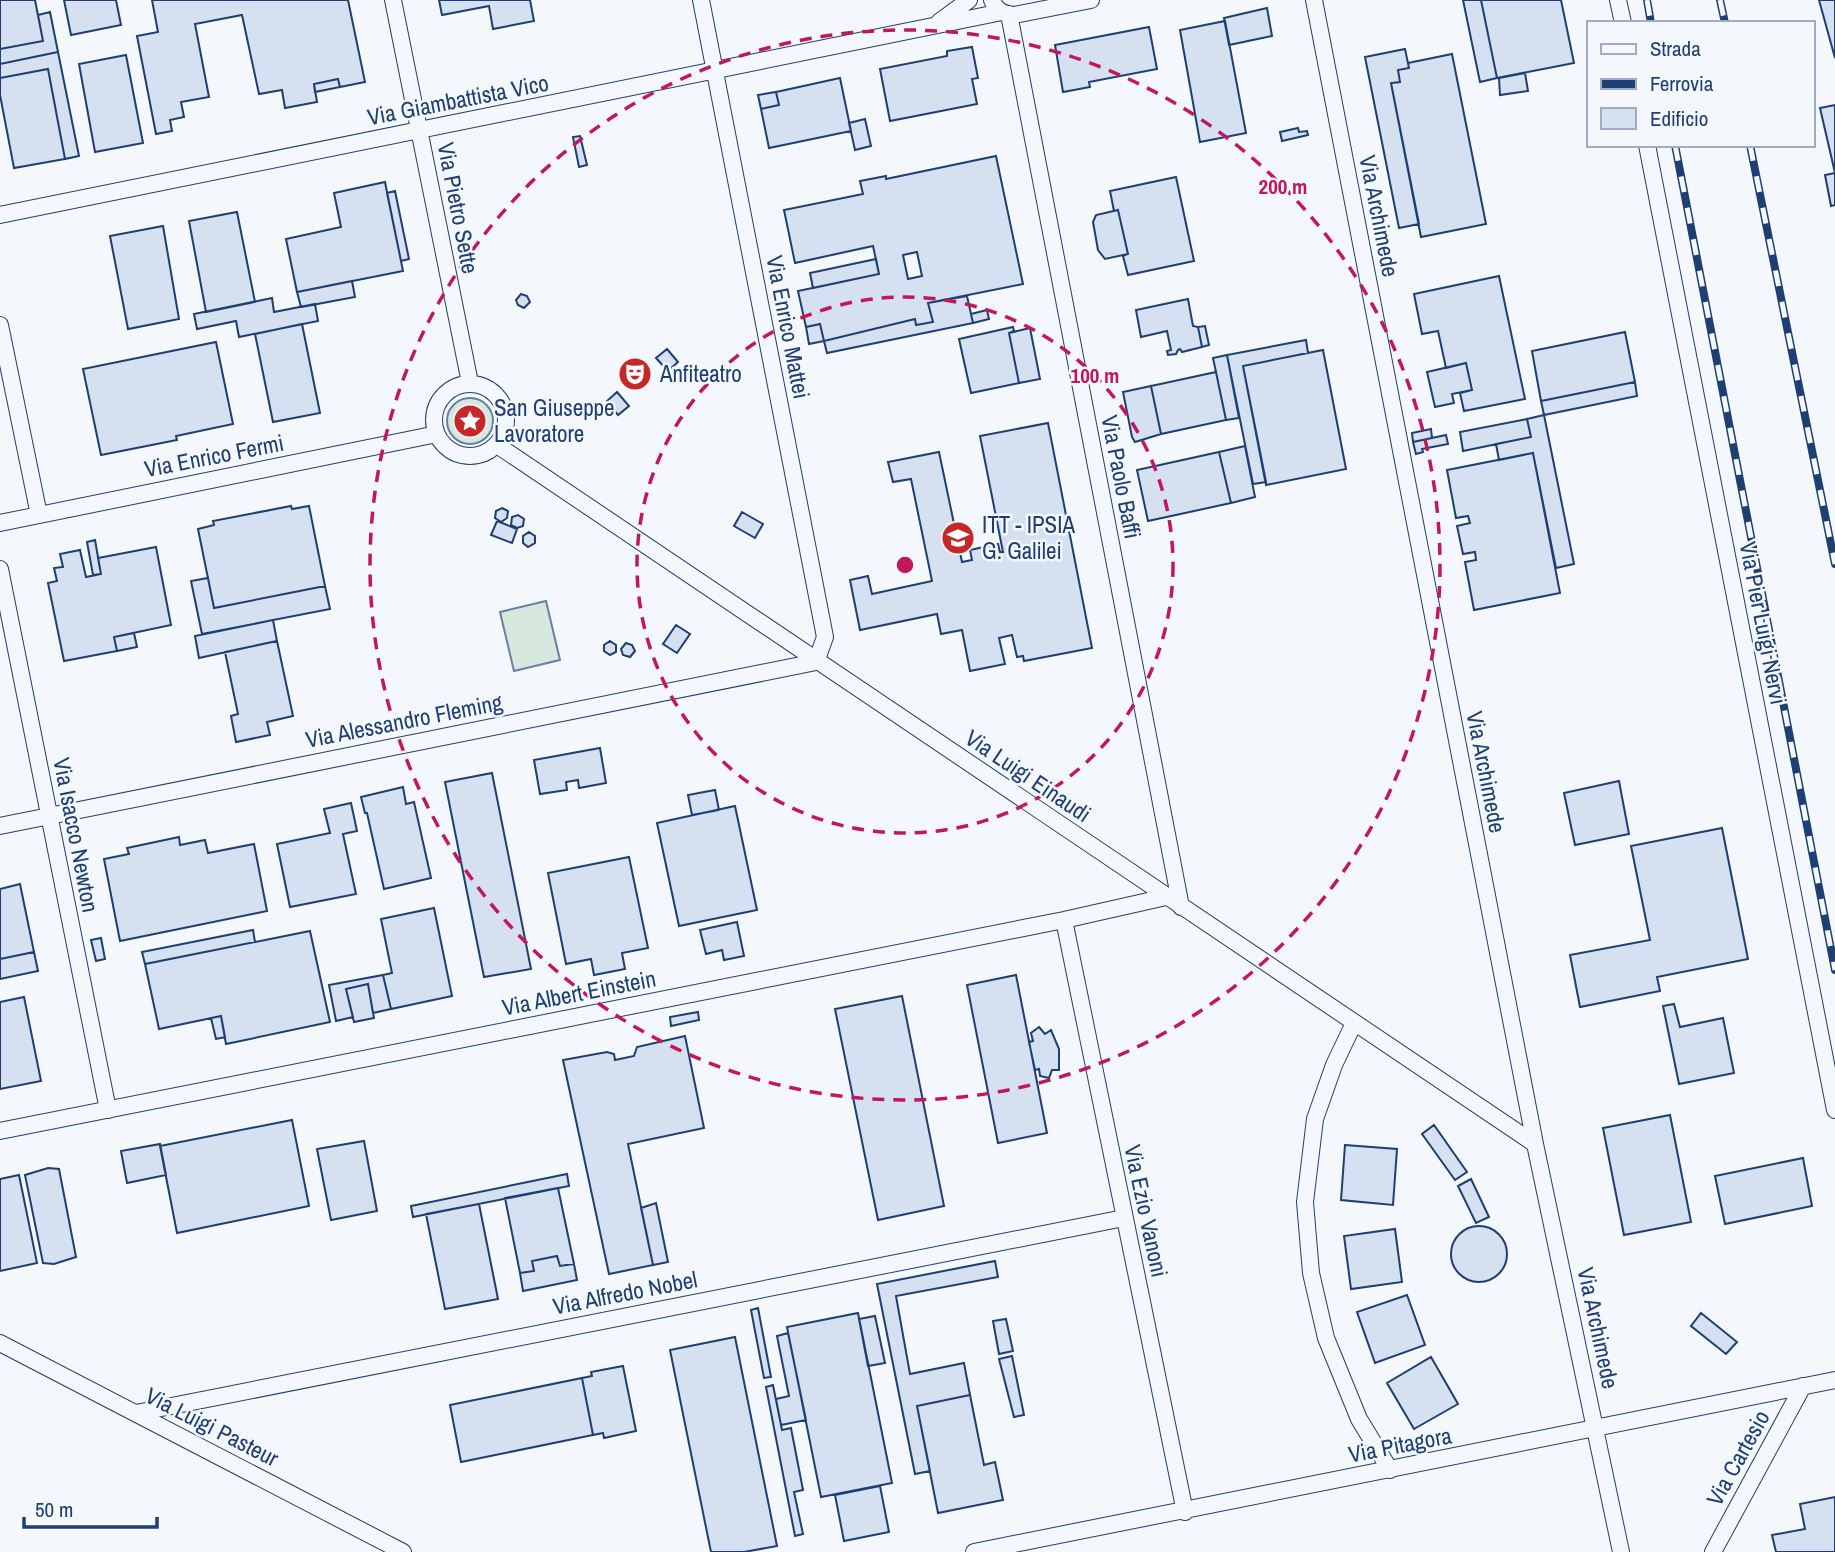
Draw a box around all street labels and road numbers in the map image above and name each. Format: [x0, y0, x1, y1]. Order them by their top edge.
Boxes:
street label: Via Giambattista Vico [365, 67, 551, 132]
street label: Via Pietro Sette [431, 140, 486, 276]
street label: Via Archimede [1353, 152, 1406, 279]
street label: Via Enrico Mattei [759, 253, 818, 401]
street label: Via Paolo Baffi [1094, 412, 1149, 541]
street label: Via Enrico Fermi [142, 427, 286, 484]
street label: Via Pier Luigi Nervi [1733, 539, 1794, 707]
street label: Via Alessandro Fleming [303, 686, 505, 755]
street label: Via Archimede [1460, 708, 1513, 835]
street label: Via Luigi Einaudi [959, 722, 1097, 829]
street label: Via Isacco Newton [46, 755, 107, 915]
street label: Via Albert Einstein [499, 962, 658, 1023]
street label: Via Ezio Vanoni [1117, 1142, 1176, 1280]
street label: Via Alfredo Nobel [550, 1263, 700, 1322]
street label: Via Archimede [1570, 1264, 1626, 1391]
street label: Via Luigi Pasteur [140, 1380, 285, 1474]
street label: Via Cartesio [1699, 1405, 1776, 1511]
street label: Via Pitagora [1346, 1419, 1455, 1470]

